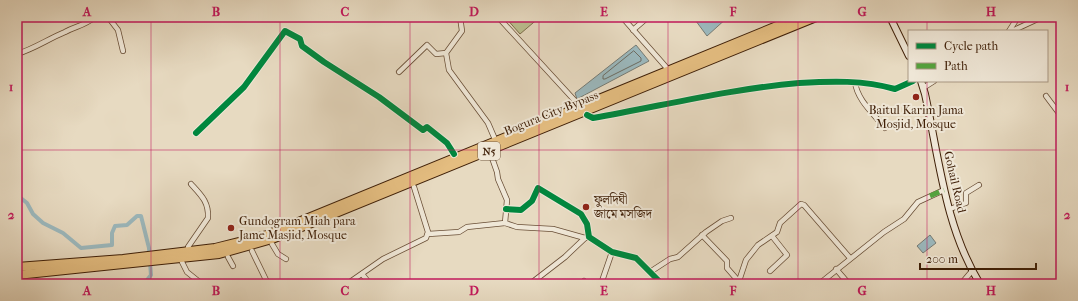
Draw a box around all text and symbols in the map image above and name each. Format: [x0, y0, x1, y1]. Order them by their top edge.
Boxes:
text: A [82, 4, 92, 19]
text: B [212, 4, 221, 19]
text: C [341, 4, 350, 19]
text: D [469, 4, 479, 19]
text: E [600, 4, 608, 19]
text: F [729, 4, 737, 19]
text: G [857, 4, 867, 19]
text: H [986, 4, 997, 19]
legend [908, 30, 1048, 82]
text: Cycle path [944, 39, 999, 53]
text: Path [944, 59, 968, 73]
text: 1 [9, 79, 14, 94]
text: 1 [1065, 79, 1070, 94]
street label: Bogura City Bypass [502, 88, 601, 138]
marker: Baitul Karim Jama Mosjid, Mosque [911, 92, 921, 102]
place label: Baitul Karim Jama Mosjid, Mosque [869, 103, 964, 131]
road number: N5 [478, 142, 500, 160]
street label: Gohail Road [941, 150, 969, 215]
place label: ফুলদিঘী জামে মসজিদ [593, 192, 653, 221]
marker: ফুলদিঘী জামে মসজিদ [581, 202, 591, 212]
text: 2 [8, 207, 15, 222]
text: 2 [1064, 207, 1071, 222]
place label: Gundogram Miah para Jame Masjid, Mosque [238, 214, 356, 242]
marker: Gundogram Miah para Jame Masjid, Mosque [226, 223, 236, 233]
scale bar [920, 245, 1036, 271]
text: 200 m [926, 252, 958, 266]
text: A [82, 283, 92, 298]
text: B [212, 283, 221, 298]
text: C [341, 283, 350, 298]
text: D [469, 283, 479, 298]
text: E [600, 283, 608, 298]
text: F [729, 283, 737, 298]
text: G [857, 283, 867, 298]
text: H [986, 283, 997, 298]

